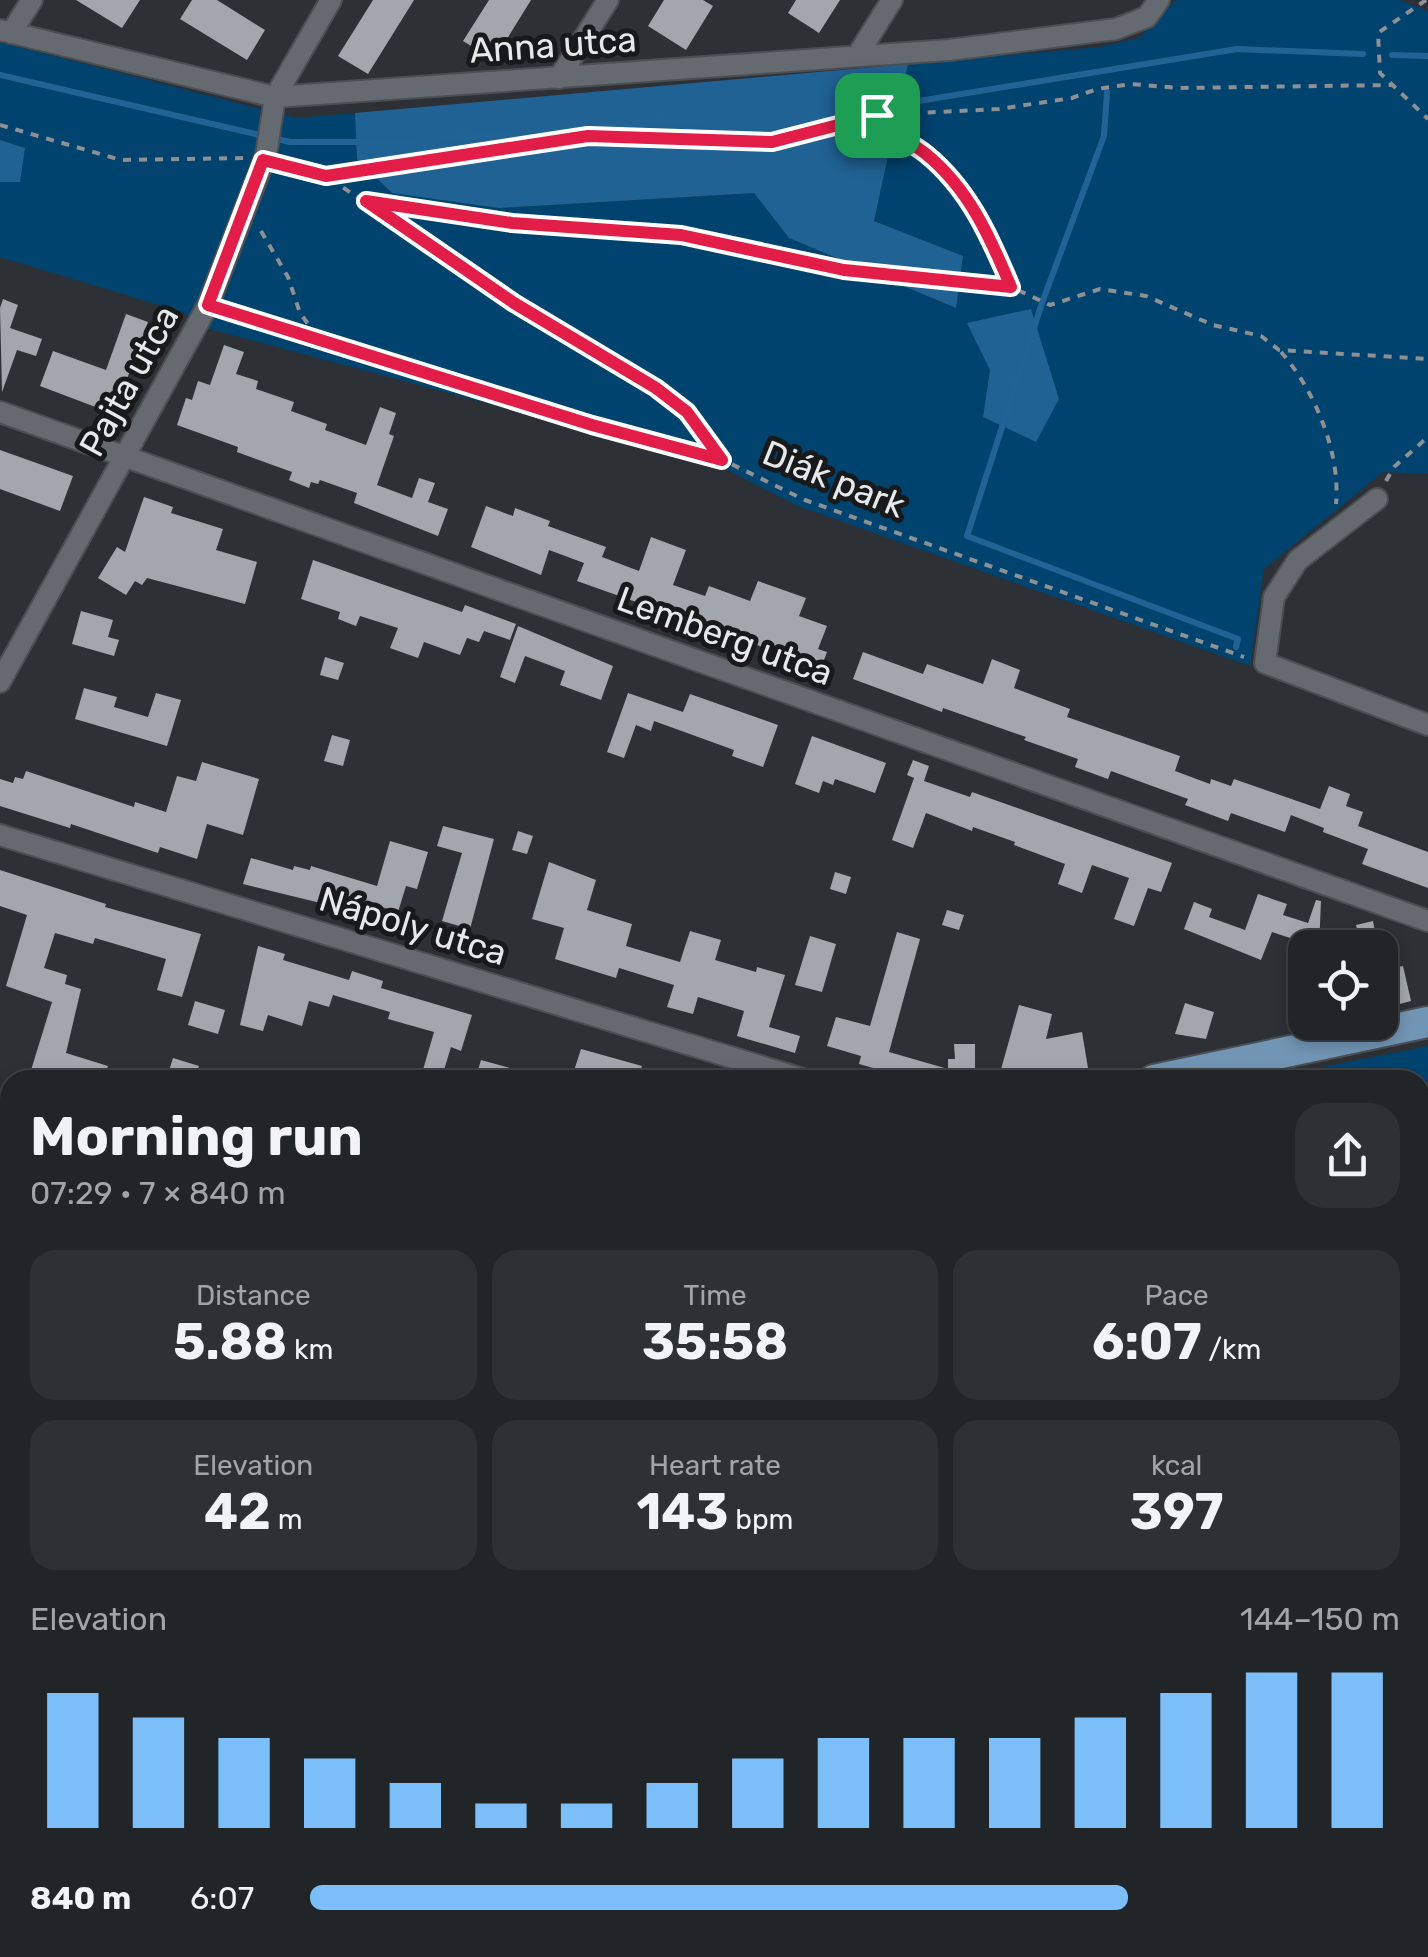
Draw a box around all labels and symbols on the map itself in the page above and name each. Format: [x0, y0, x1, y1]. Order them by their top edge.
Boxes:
street label: Anna utca [468, 18, 638, 72]
pin [835, 73, 920, 158]
street label: Pajta utca [70, 298, 188, 464]
street label: Diák park [757, 431, 911, 527]
street label: Lemberg utca [612, 578, 838, 694]
street label: Nápoly utca [314, 878, 512, 974]

